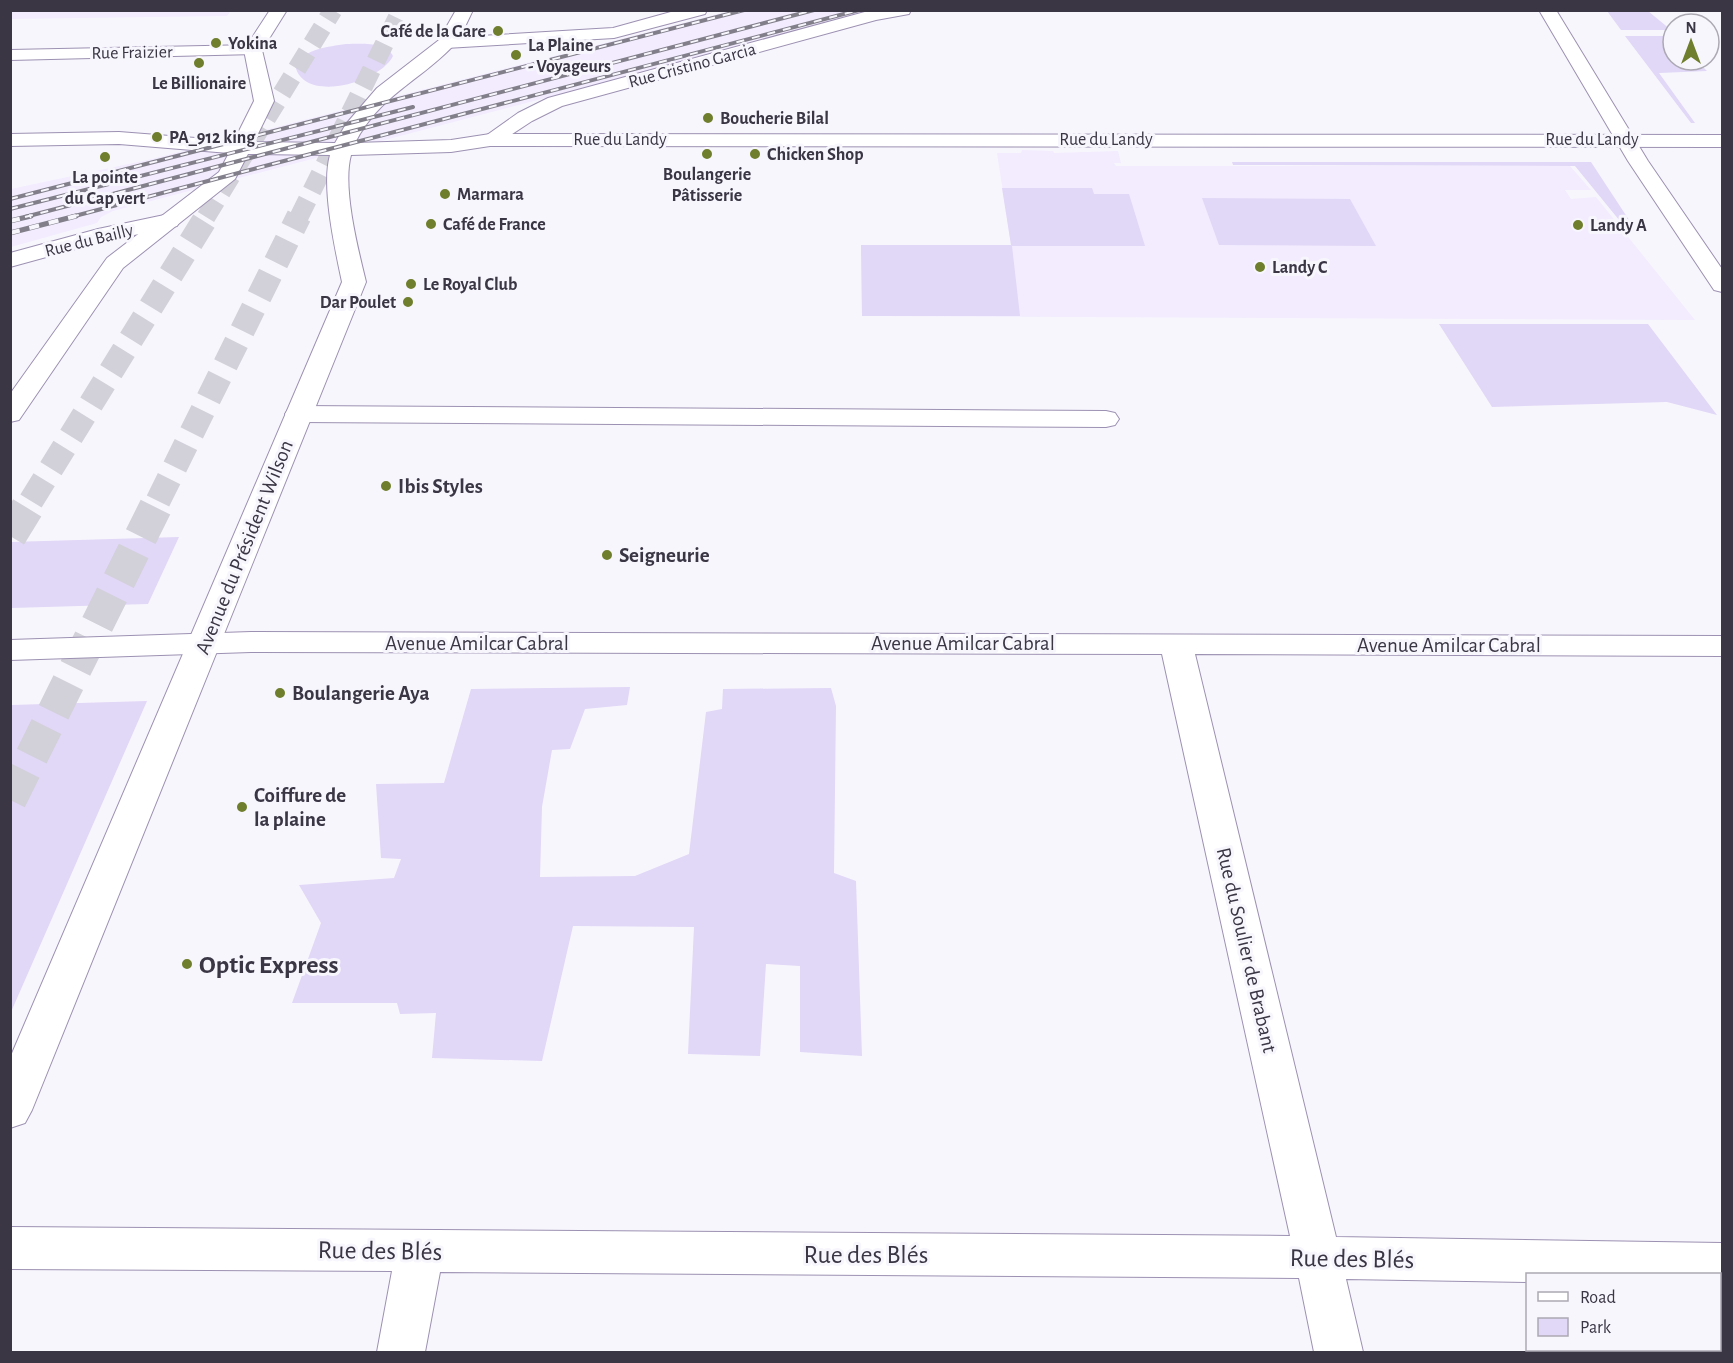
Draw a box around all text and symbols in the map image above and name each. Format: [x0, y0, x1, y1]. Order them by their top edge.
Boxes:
north arrow [1661, 12, 1721, 72]
text: N [1685, 20, 1697, 36]
place label: Café de la Gare [381, 23, 486, 41]
marker: Café de la Gare [491, 24, 505, 38]
place label: Yokina [228, 35, 278, 53]
marker: Yokina [209, 36, 223, 50]
place label: La Plaine - Voyageurs [528, 37, 611, 76]
street label: Rue Cristino Garcia [627, 40, 758, 92]
street label: Rue Fraizier [91, 43, 173, 63]
marker: La Plaine - Voyageurs [509, 48, 523, 62]
marker: Le Billionaire [192, 56, 206, 70]
place label: Le Billionaire [152, 75, 246, 93]
place label: Boucherie Bilal [720, 110, 829, 128]
marker: Boucherie Bilal [701, 111, 715, 125]
place label: PA_912 king [169, 129, 256, 147]
marker: PA_912 king [150, 130, 164, 144]
street label: Rue du Landy [573, 131, 667, 149]
street label: Rue du Landy [1059, 131, 1153, 149]
street label: Rue du Landy [1545, 131, 1639, 149]
place label: Chicken Shop [767, 146, 864, 164]
marker: Boulangerie Pâtisserie [700, 147, 714, 161]
marker: Chicken Shop [748, 147, 762, 161]
marker: La pointe du Cap vert [98, 150, 112, 164]
place label: Boulangerie Pâtisserie [663, 166, 751, 205]
place label: La pointe du Cap vert [65, 169, 145, 208]
place label: Marmara [457, 186, 524, 204]
marker: Marmara [438, 187, 452, 201]
place label: Café de France [443, 216, 546, 234]
marker: Café de France [424, 217, 438, 231]
place label: Landy A [1590, 217, 1647, 235]
marker: Landy A [1571, 218, 1585, 232]
street label: Rue du Bailly [43, 221, 136, 261]
place label: Landy C [1272, 259, 1328, 277]
marker: Landy C [1253, 260, 1267, 274]
place label: Le Royal Club [423, 276, 517, 294]
marker: Le Royal Club [404, 277, 418, 291]
place label: Dar Poulet [320, 294, 396, 312]
marker: Dar Poulet [401, 295, 415, 309]
street label: Avenue du Président Wilson [192, 437, 297, 657]
place label: Ibis Styles [398, 476, 483, 497]
marker: Ibis Styles [379, 479, 393, 493]
place label: Seigneurie [619, 545, 710, 566]
marker: Seigneurie [600, 548, 614, 562]
street label: Avenue Amilcar Cabral [385, 633, 569, 654]
street label: Avenue Amilcar Cabral [871, 633, 1055, 654]
street label: Avenue Amilcar Cabral [1357, 635, 1541, 656]
place label: Boulangerie Aya [292, 683, 430, 704]
marker: Boulangerie Aya [273, 686, 287, 700]
place label: Coiffure de la plaine [254, 785, 346, 830]
marker: Coiffure de la plaine [235, 800, 249, 814]
street label: Rue du Soulier de Brabant [1213, 845, 1280, 1055]
place label: Optic Express [199, 952, 339, 978]
marker: Optic Express [180, 957, 194, 971]
street label: Rue des Blés [317, 1237, 443, 1265]
street label: Rue des Blés [804, 1242, 928, 1268]
street label: Rue des Blés [1289, 1245, 1415, 1273]
legend [1526, 1273, 1721, 1351]
text: Road [1580, 1289, 1616, 1307]
text: Park [1580, 1319, 1612, 1337]

